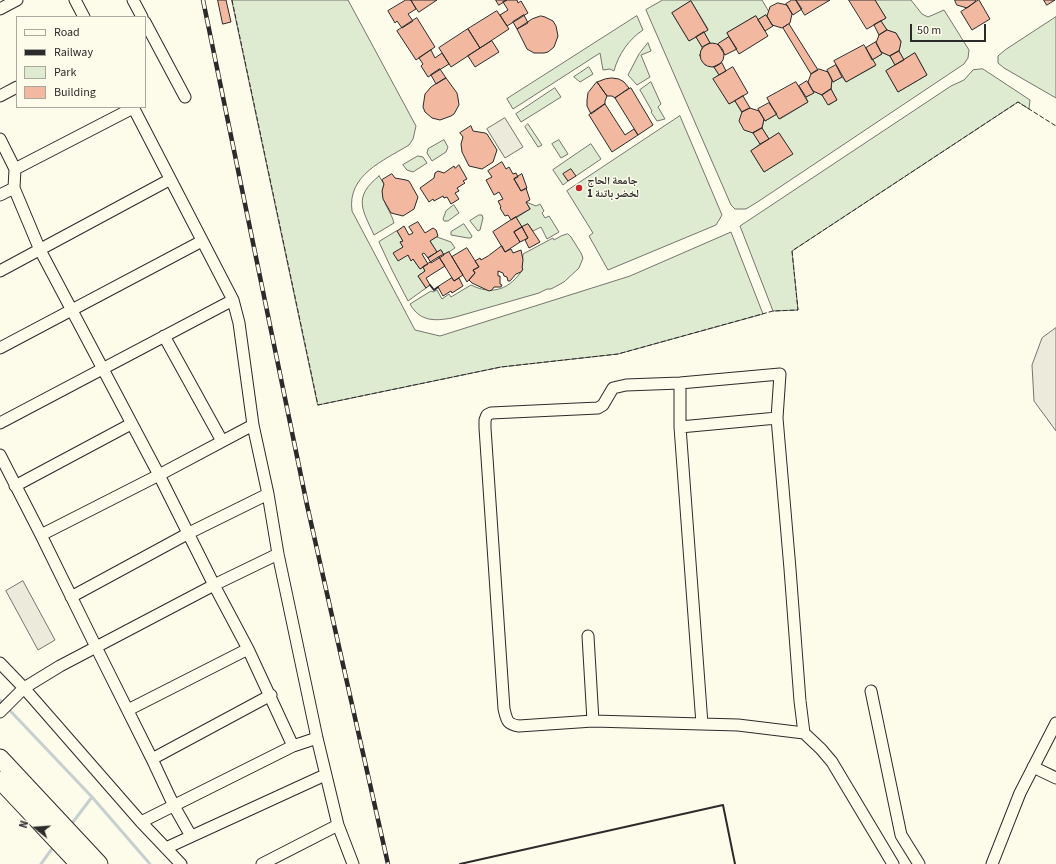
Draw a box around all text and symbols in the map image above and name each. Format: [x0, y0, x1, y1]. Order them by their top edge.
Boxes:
legend [16, 16, 146, 108]
scale bar [912, 16, 988, 42]
text: 50 m [917, 22, 941, 39]
text: Road [54, 24, 80, 41]
text: Railway [54, 44, 93, 61]
text: Park [54, 64, 76, 81]
text: Building [54, 84, 96, 101]
place label: جامعة الحاج لخضر باتنة 1 [587, 175, 639, 201]
marker: جامعة الحاج لخضر باتنة 1 [574, 183, 584, 193]
north arrow [16, 808, 56, 848]
text: N [16, 819, 32, 830]

